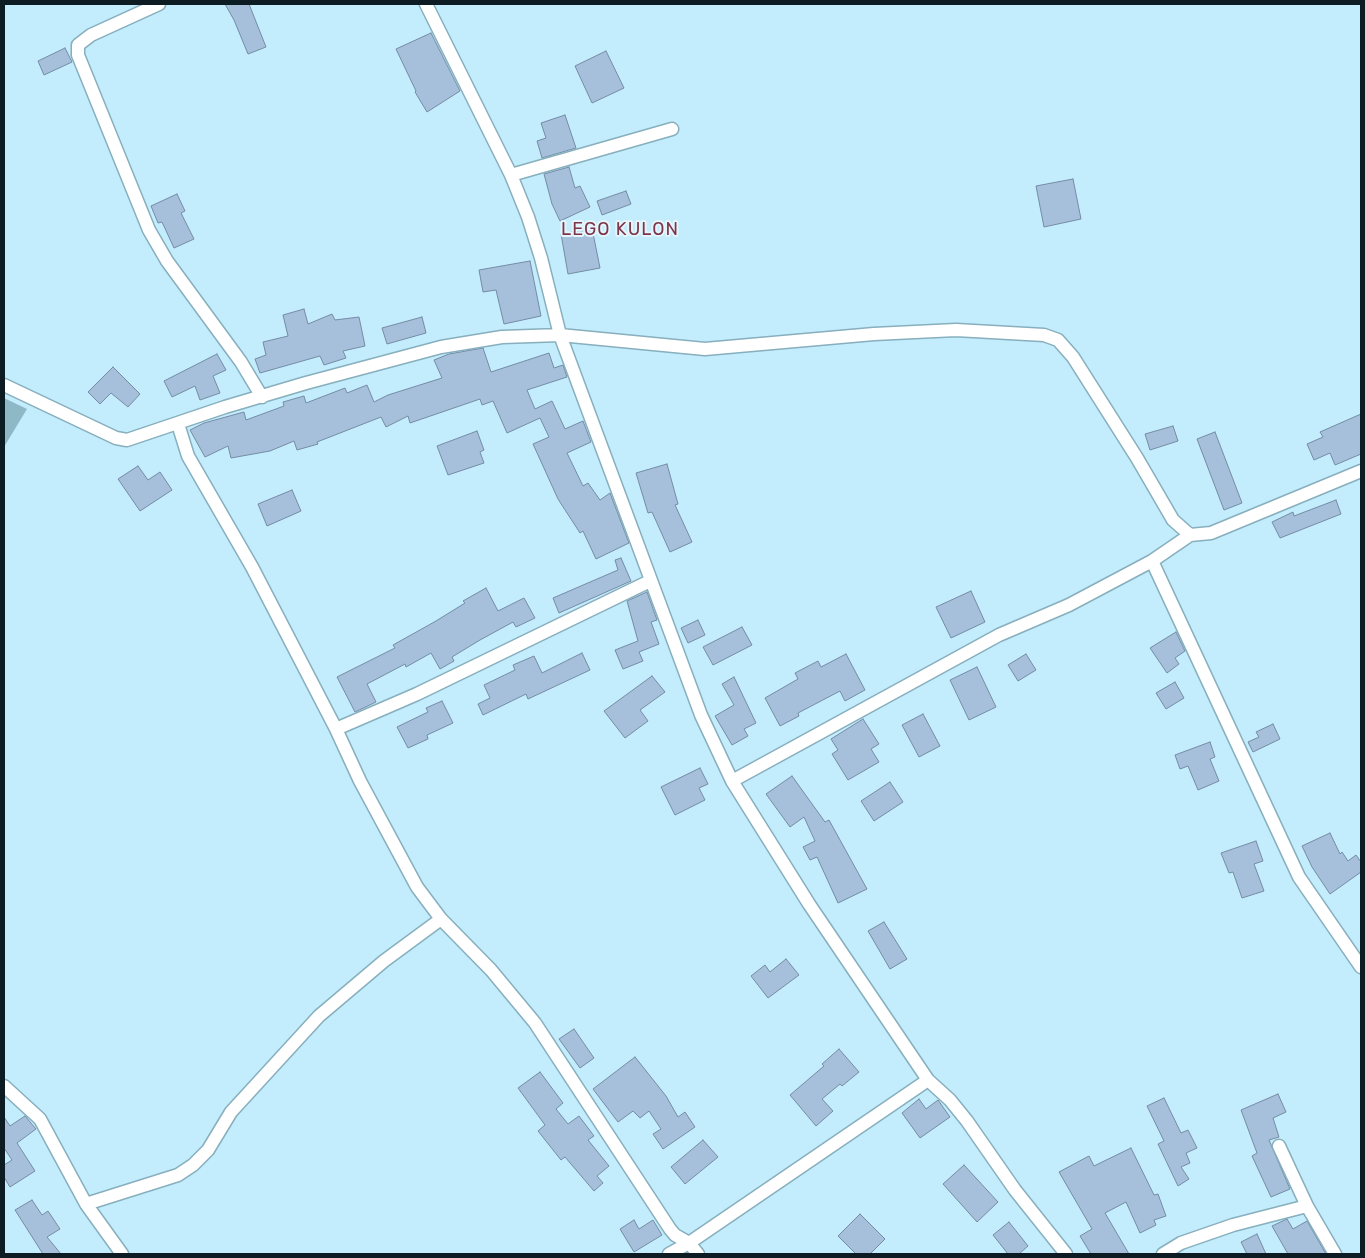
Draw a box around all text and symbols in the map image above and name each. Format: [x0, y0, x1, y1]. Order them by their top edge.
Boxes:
district label: LEGO KULON [560, 219, 680, 241]

